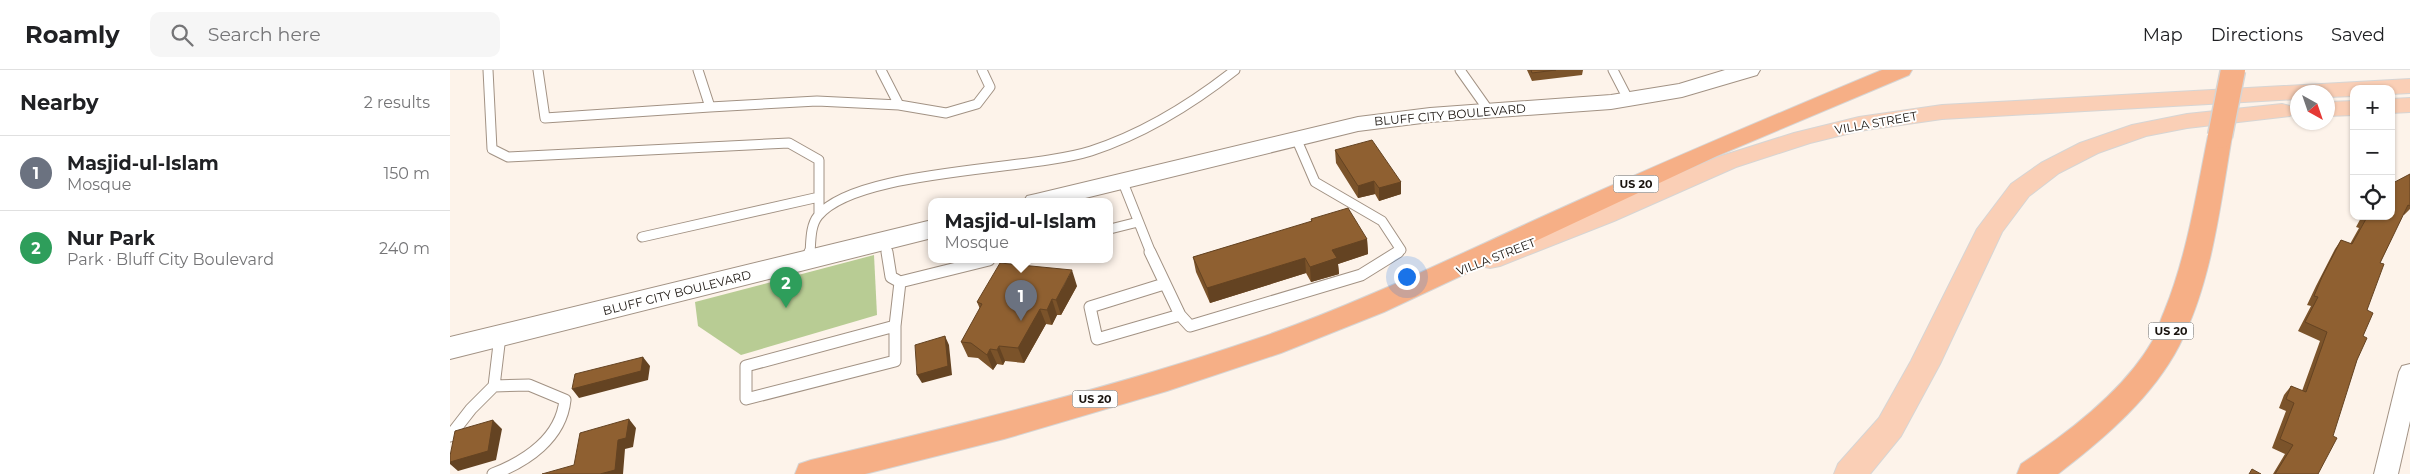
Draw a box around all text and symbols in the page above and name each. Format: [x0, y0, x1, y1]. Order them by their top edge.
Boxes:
search box [150, 12, 500, 57]
text: Roamly [25, 20, 120, 49]
icon: search [168, 21, 196, 49]
text: Search here [208, 23, 321, 46]
text: Map [2143, 24, 2183, 46]
text: Directions [2211, 24, 2303, 46]
text: Saved [2331, 24, 2385, 46]
north arrow [2290, 85, 2335, 130]
map controls [2350, 85, 2395, 220]
button: + [2350, 85, 2395, 130]
text: Nearby [20, 90, 99, 115]
text: 2 results [364, 93, 430, 112]
street label: BLUFF CITY BOULEVARD [1373, 100, 1527, 129]
street label: VILLA STREET [1834, 108, 1918, 137]
button: − [2350, 130, 2395, 175]
text: Masjid-ul-Islam [67, 152, 219, 175]
text: 1 [33, 164, 39, 183]
text: 150 m [383, 164, 430, 183]
text: Mosque [67, 175, 131, 194]
button: locate [2350, 175, 2395, 220]
road number: US 20 [1614, 176, 1658, 192]
popup [928, 198, 1113, 263]
text: Masjid-ul-Islam [945, 210, 1096, 233]
text: Nur Park [67, 227, 155, 250]
text: Mosque [945, 233, 1009, 252]
street label: VILLA STREET [1454, 235, 1538, 278]
text: 2 [31, 239, 41, 258]
text: 240 m [379, 239, 430, 258]
text: Park · Bluff City Boulevard [67, 250, 274, 269]
your location [1394, 264, 1420, 290]
street label: BLUFF CITY BOULEVARD [601, 267, 753, 318]
pin: 2 [770, 267, 802, 308]
pin: 1 [1005, 280, 1037, 321]
road number: US 20 [2148, 322, 2194, 340]
road number: US 20 [1072, 390, 1118, 408]

